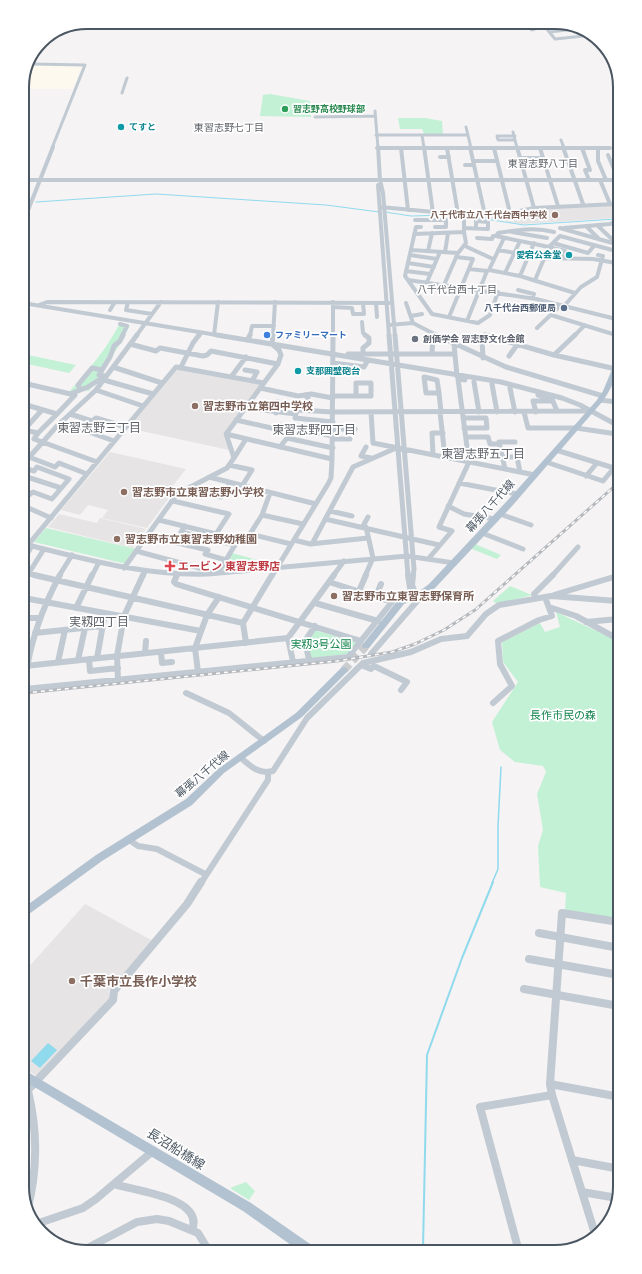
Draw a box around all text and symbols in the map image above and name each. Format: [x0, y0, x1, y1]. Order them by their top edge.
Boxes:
marker: 習志野高校野球部 [280, 104, 290, 114]
place label: 習志野高校野球部 [293, 104, 365, 114]
marker: てすと [116, 122, 126, 132]
place label: てすと [129, 122, 156, 132]
district label: 東習志野七丁目 [194, 122, 264, 133]
district label: 東習志野八丁目 [508, 158, 578, 169]
place label: 八千代市立八千代台西中学校 [430, 209, 548, 220]
marker: 八千代市立八千代台西中学校 [550, 210, 560, 220]
place label: 愛宕公会堂 [516, 250, 561, 260]
marker: 愛宕公会堂 [564, 250, 574, 260]
district label: 八千代台西十丁目 [417, 284, 497, 295]
place label: 八千代台西郵便局 [484, 302, 556, 313]
marker: 八千代台西郵便局 [559, 303, 569, 313]
marker: ファミリーマート [262, 330, 272, 340]
place label: ファミリーマート [275, 330, 347, 340]
marker: 創価学会 習志野文化会館 [410, 334, 420, 344]
place label: 創価学会 習志野文化会館 [423, 334, 525, 344]
marker: 支那囲壁砲台 [293, 366, 303, 376]
place label: 支那囲壁砲台 [306, 366, 360, 376]
place label: 習志野市立第四中学校 [203, 400, 313, 412]
marker: 習志野市立第四中学校 [190, 401, 200, 411]
district label: 東習志野三丁目 [57, 421, 141, 435]
district label: 東習志野四丁目 [272, 423, 356, 437]
district label: 東習志野五丁目 [441, 447, 525, 461]
street label: 幕張八千代線 [463, 477, 517, 535]
place label: 習志野市立東習志野小学校 [132, 486, 264, 498]
marker: 習志野市立東習志野小学校 [119, 487, 129, 497]
place label: 習志野市立東習志野幼稚園 [125, 533, 257, 545]
marker: 習志野市立東習志野幼稚園 [112, 534, 122, 544]
place label: エービン 東習志野店 [178, 560, 280, 572]
marker: エービン 東習志野店 [165, 561, 175, 571]
place label: 習志野市立東習志野保育所 [342, 590, 474, 602]
marker: 習志野市立東習志野保育所 [329, 591, 339, 601]
district label: 実籾四丁目 [69, 615, 129, 629]
park label: 実籾3号公園 [290, 638, 352, 650]
park label: 長作市民の森 [530, 709, 596, 721]
street label: 幕張八千代線 [173, 748, 231, 800]
place label: 千葉市立長作小学校 [80, 974, 197, 989]
marker: 千葉市立長作小学校 [67, 976, 77, 986]
street label: 長沼船橋線 [144, 1125, 208, 1173]

